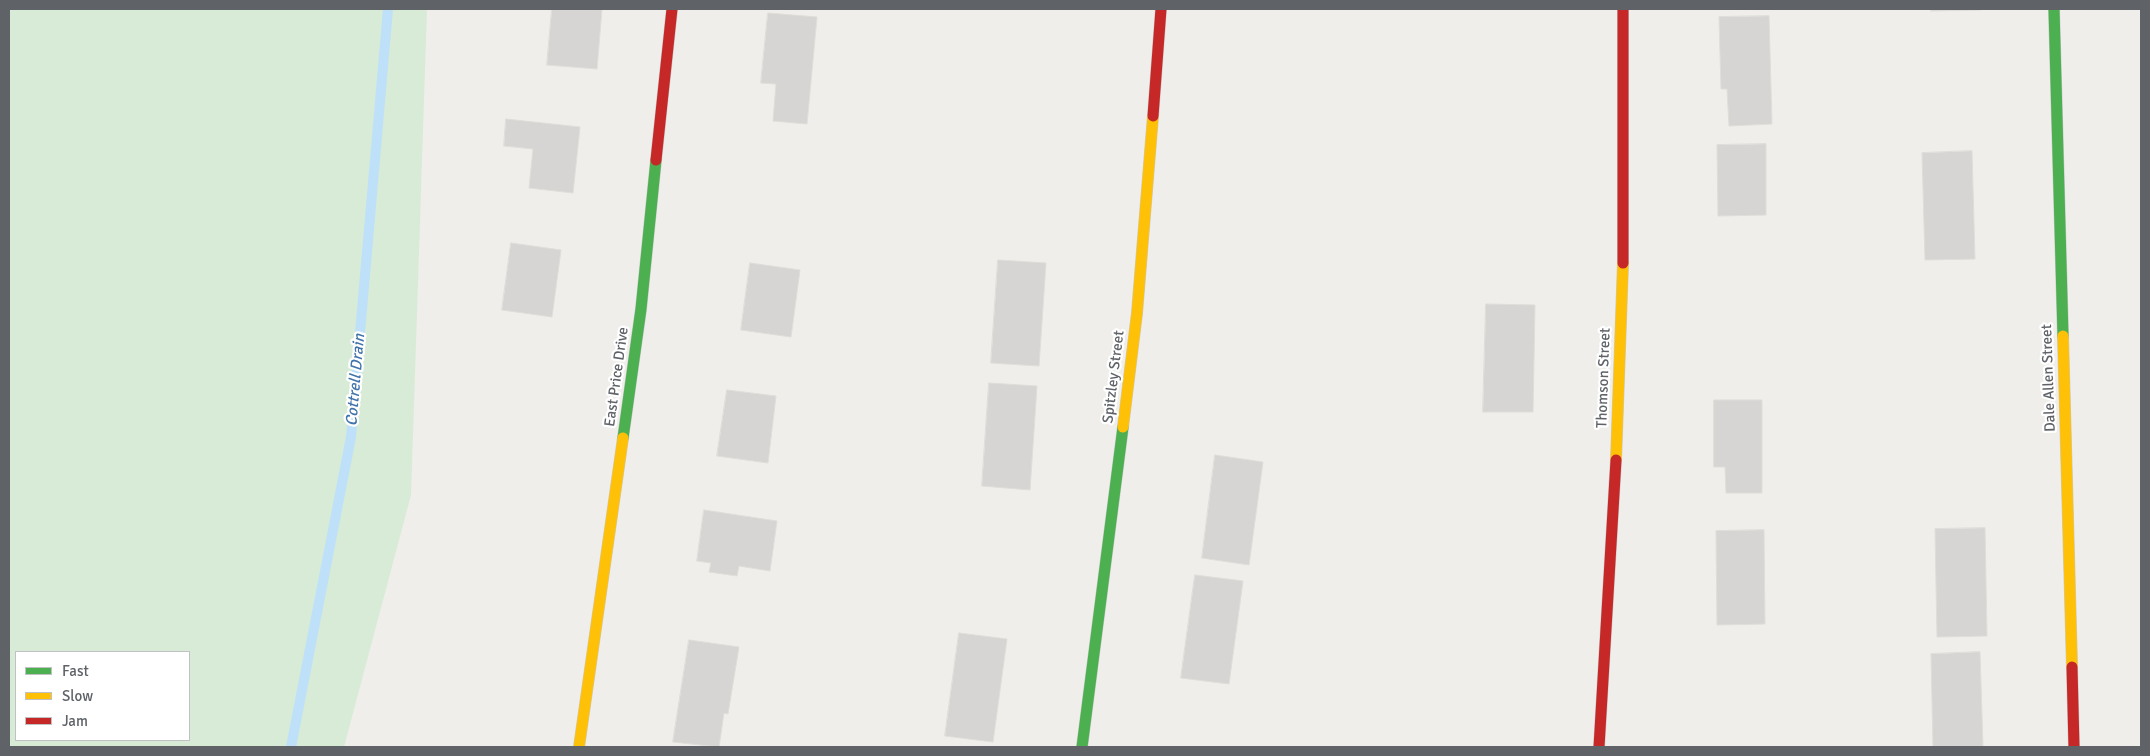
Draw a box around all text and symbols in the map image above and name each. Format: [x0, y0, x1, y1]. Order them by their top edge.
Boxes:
street label: Dale Allen Street [2038, 324, 2060, 432]
street label: East Price Drive [601, 326, 633, 428]
street label: Thomson Street [1593, 328, 1615, 428]
street label: Spitzley Street [1099, 330, 1129, 424]
water label: Cottrell Drain [342, 333, 370, 427]
legend [15, 651, 190, 741]
text: Fast [62, 662, 89, 680]
text: Slow [62, 687, 93, 705]
text: Jam [62, 712, 88, 730]

